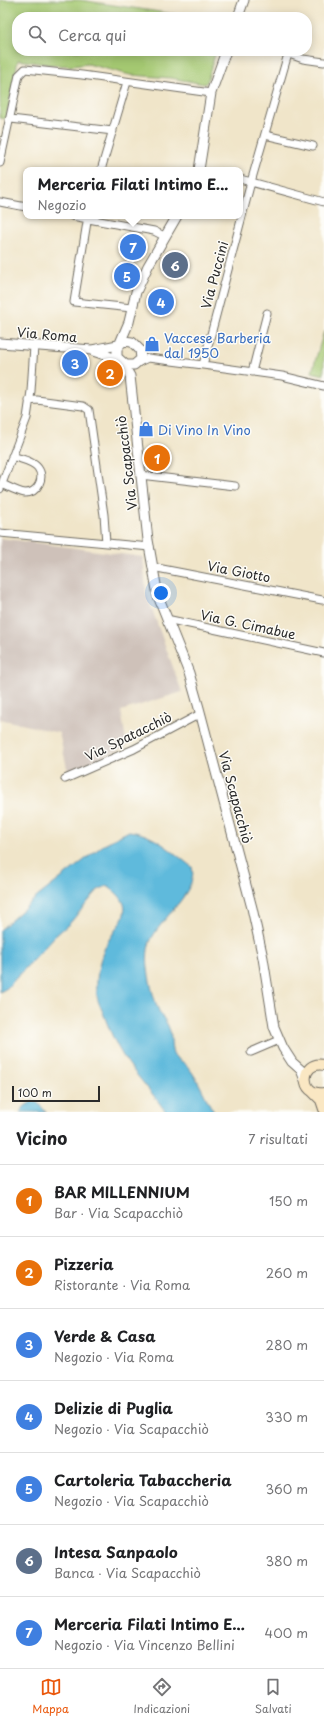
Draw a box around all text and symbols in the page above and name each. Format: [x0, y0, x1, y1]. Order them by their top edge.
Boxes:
search box [12, 12, 312, 56]
icon: search [26, 23, 48, 45]
text: Cerca qui [58, 23, 126, 46]
popup [23, 167, 243, 219]
text: Merceria Filati Intimo E... [38, 172, 228, 195]
text: Negozio [38, 195, 86, 214]
pin: 7 [120, 232, 146, 262]
street label: Via Puccini [196, 239, 232, 311]
pin: 6 [162, 250, 188, 280]
pin: 5 [114, 261, 140, 291]
pin: 4 [148, 287, 174, 317]
street label: Via Roma [16, 322, 78, 346]
place label: Vaccese Barberia dal 1950 [164, 328, 272, 362]
shop icon: Vaccese Barberia dal 1950 [143, 335, 161, 353]
pin: 3 [62, 348, 88, 378]
pin: 2 [97, 358, 123, 388]
street label: Via Scapacchiò [111, 415, 141, 511]
shop icon: Di Vino In Vino [137, 420, 155, 438]
place label: Di Vino In Vino [158, 420, 251, 439]
pin: 1 [144, 443, 170, 473]
street label: Via Giotto [206, 556, 272, 586]
your location [151, 583, 171, 603]
street label: Via G. Cimabue [199, 605, 297, 643]
street label: Via Spatacchiò [81, 707, 175, 765]
street label: Via Scapacchiò [215, 749, 257, 845]
scale bar [12, 1084, 100, 1103]
text: 100 m [18, 1084, 52, 1101]
text: Vicino [16, 1125, 67, 1151]
text: 7 risultati [248, 1129, 308, 1148]
text: BAR MILLENNIUM [54, 1180, 190, 1203]
text: 1 [26, 1191, 32, 1210]
text: 150 m [269, 1191, 308, 1210]
text: Bar · Via Scapacchiò [54, 1203, 183, 1222]
text: Pizzeria [54, 1252, 114, 1275]
text: 2 [24, 1263, 34, 1282]
text: 260 m [266, 1263, 308, 1282]
text: Ristorante · Via Roma [54, 1275, 190, 1294]
text: Verde & Casa [54, 1324, 156, 1347]
text: 3 [25, 1335, 33, 1354]
text: 280 m [266, 1335, 308, 1354]
text: Negozio · Via Roma [54, 1347, 174, 1366]
text: Delizie di Puglia [54, 1396, 173, 1419]
text: 4 [25, 1407, 33, 1426]
text: 330 m [265, 1407, 308, 1426]
text: Negozio · Via Scapacchiò [54, 1419, 209, 1438]
text: Cartoleria Tabaccheria [54, 1468, 232, 1491]
text: 5 [25, 1479, 33, 1498]
text: 360 m [265, 1479, 308, 1498]
text: Negozio · Via Scapacchiò [54, 1491, 209, 1510]
text: Intesa Sanpaolo [54, 1540, 178, 1563]
text: 6 [24, 1551, 34, 1570]
text: 380 m [265, 1551, 308, 1570]
text: Banca · Via Scapacchiò [54, 1563, 201, 1582]
text: Merceria Filati Intimo E... [54, 1612, 245, 1635]
text: 7 [25, 1623, 33, 1642]
text: 400 m [265, 1623, 308, 1642]
text: Negozio · Via Vincenzo Bellini [54, 1635, 235, 1654]
tab: Mappa [32, 1676, 69, 1717]
tab: Indicazioni [133, 1676, 190, 1717]
tab: Salvati [255, 1676, 292, 1717]

